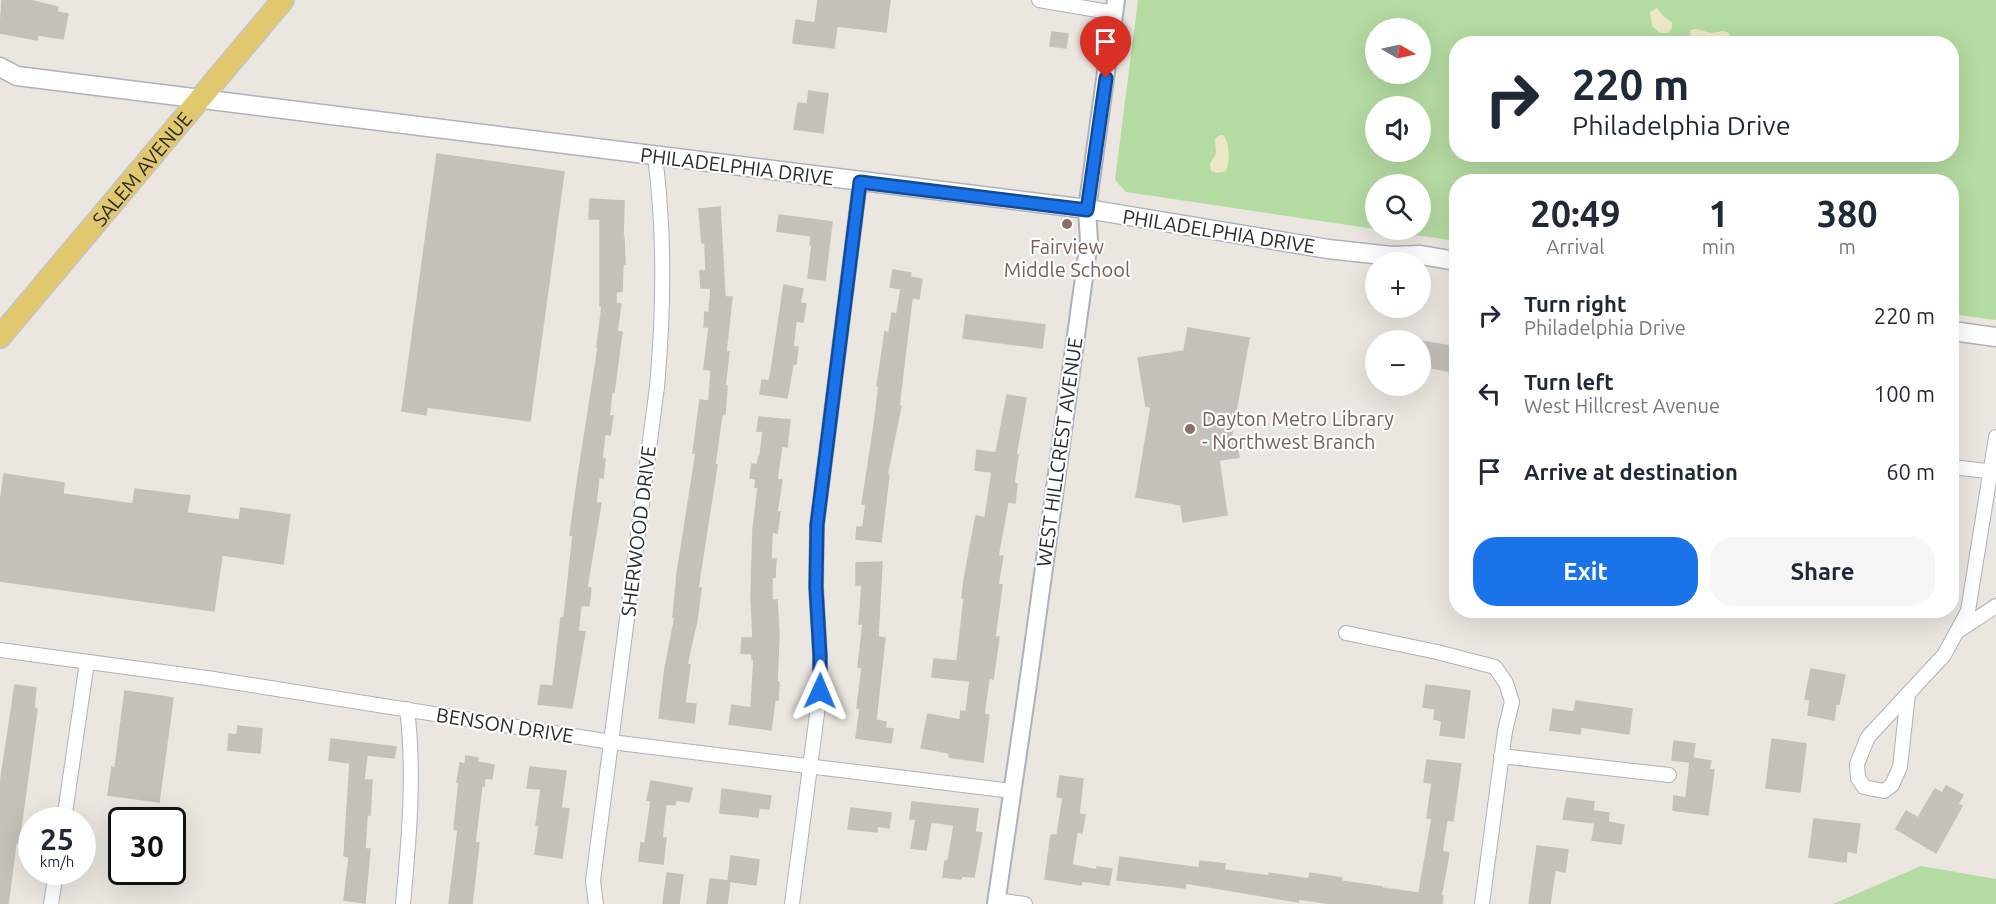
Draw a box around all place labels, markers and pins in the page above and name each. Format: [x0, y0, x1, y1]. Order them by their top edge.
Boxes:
pin [1080, 16, 1131, 78]
marker: Fairview Middle School [1060, 217, 1074, 231]
place label: Fairview Middle School [1004, 235, 1130, 281]
place label: Dayton Metro Library - Northwest Branch [1202, 407, 1394, 453]
marker: Dayton Metro Library - Northwest Branch [1183, 422, 1197, 436]

